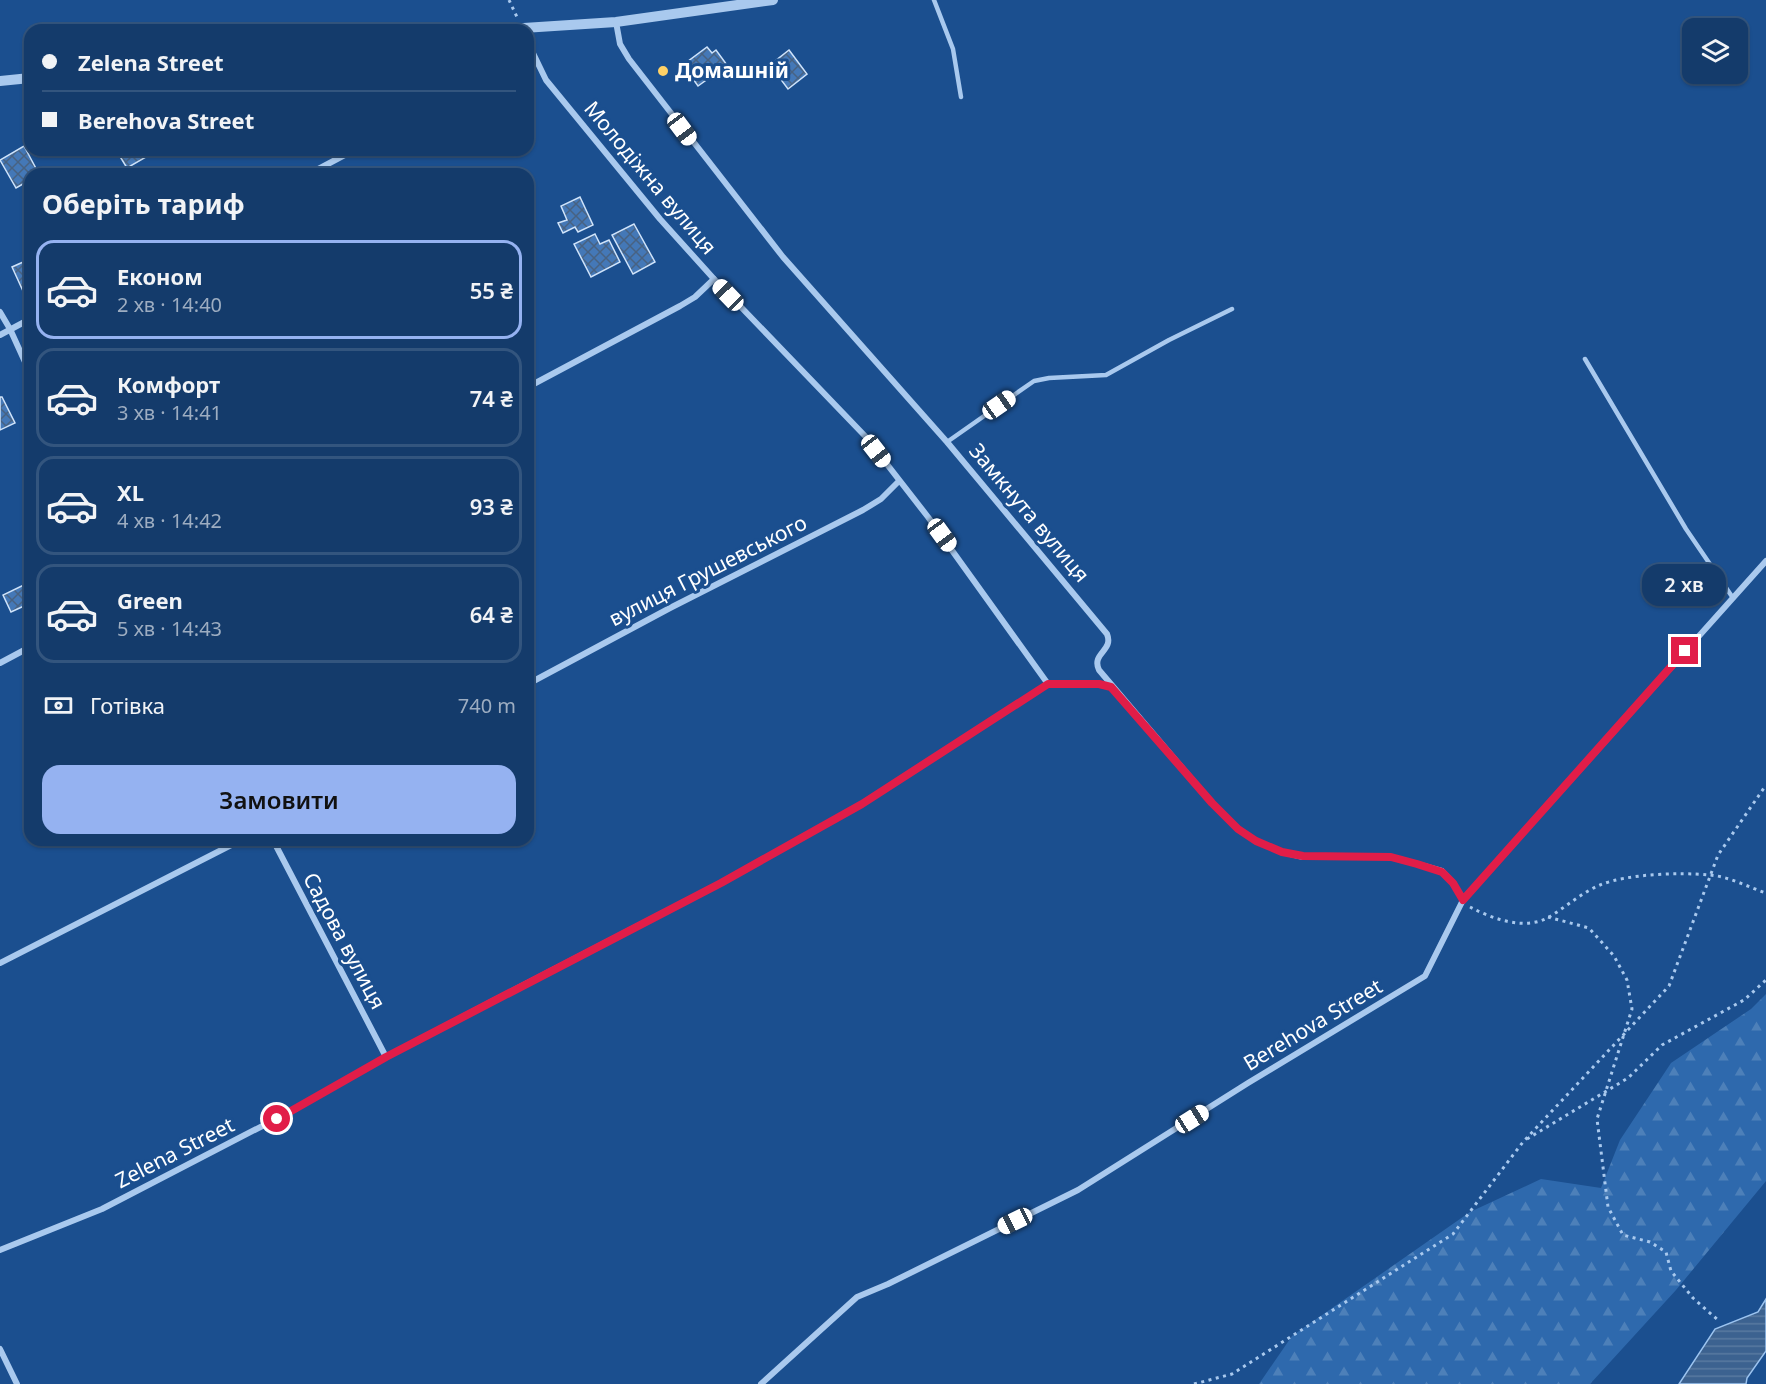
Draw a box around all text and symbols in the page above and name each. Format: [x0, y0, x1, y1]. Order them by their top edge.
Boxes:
map controls [1682, 18, 1748, 84]
button: layers [1682, 18, 1748, 84]
text: Zelena Street [78, 47, 224, 77]
place label: Домашній [675, 56, 789, 84]
marker: Домашній [656, 64, 670, 78]
street label: Молодіжна вулиця [578, 95, 723, 260]
text: Berehova Street [78, 105, 254, 135]
car [664, 109, 700, 149]
text: Оберіть тариф [42, 185, 245, 222]
text: Економ [117, 261, 203, 291]
icon: car [45, 263, 99, 317]
text: 55 ₴ [470, 275, 513, 305]
car [709, 276, 747, 314]
text: 2 хв · 14:40 [117, 291, 222, 318]
text: Комфорт [117, 369, 220, 399]
icon: car [45, 371, 99, 425]
text: 74 ₴ [470, 383, 513, 413]
car [979, 387, 1019, 423]
text: 3 хв · 14:41 [117, 399, 222, 426]
car [858, 431, 894, 471]
street label: Замкнута вулиця [963, 437, 1096, 588]
text: XL [117, 477, 144, 507]
icon: car [45, 479, 99, 533]
text: 93 ₴ [470, 491, 513, 521]
text: 4 хв · 14:42 [117, 507, 222, 534]
street label: вулиця Грушевського [604, 508, 811, 632]
car [924, 515, 960, 555]
callout: 2 хв [1643, 564, 1727, 606]
text: 2 хв [1664, 571, 1704, 598]
text: Green [117, 585, 183, 615]
icon: car [45, 587, 99, 641]
text: 64 ₴ [470, 599, 513, 629]
text: 5 хв · 14:43 [117, 615, 222, 642]
route end [1671, 637, 1698, 664]
icon: cash [42, 689, 75, 722]
text: Готівка [90, 690, 165, 720]
text: 740 m [458, 692, 516, 719]
button: Замовити [42, 765, 516, 834]
street label: Садова вулиця [297, 867, 393, 1014]
street label: Berehova Street [1238, 971, 1388, 1077]
car [1172, 1102, 1212, 1136]
route start [263, 1105, 290, 1132]
street label: Zelena Street [110, 1110, 239, 1194]
car [995, 1205, 1035, 1237]

